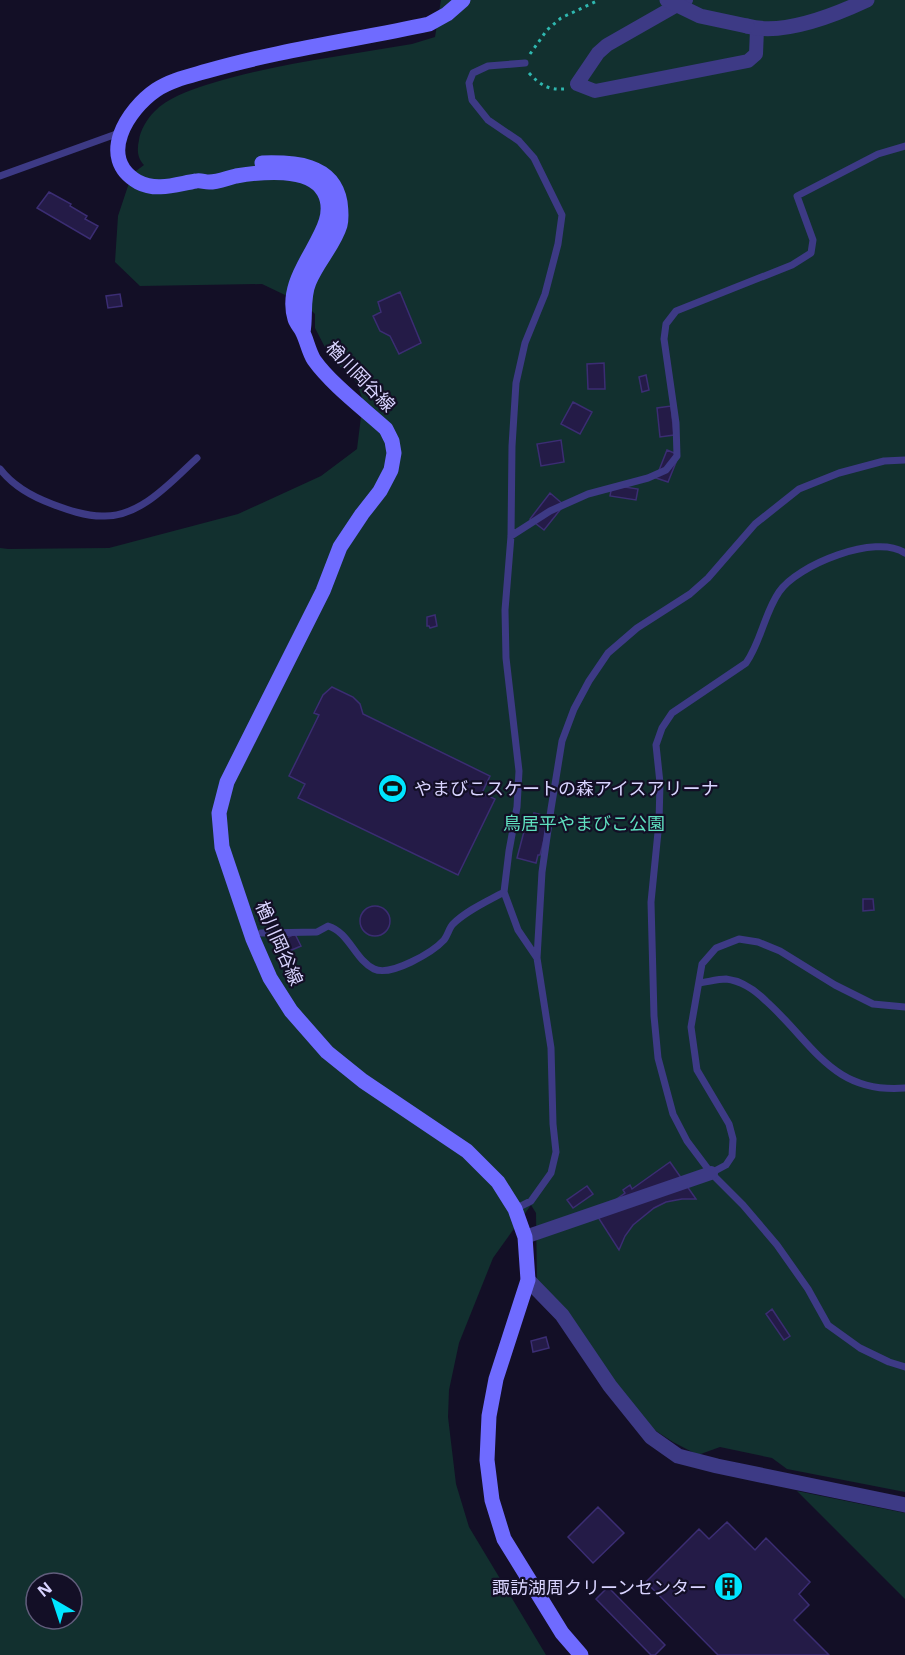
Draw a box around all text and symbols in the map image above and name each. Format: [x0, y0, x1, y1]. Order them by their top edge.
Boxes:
street label: 楢川岡谷線 [321, 335, 401, 417]
sports icon: やまびこスケートの森アイスアリーナ [377, 772, 409, 804]
place label: やまびこスケートの森アイスアリーナ [414, 776, 719, 800]
park label: 鳥居平やまびこ公園 [503, 811, 665, 835]
street label: 楢川岡谷線 [251, 897, 309, 989]
north arrow [24, 1571, 84, 1631]
building icon: 諏訪湖周クリーンセンター [712, 1571, 744, 1603]
place label: 諏訪湖周クリーンセンター [492, 1575, 707, 1599]
text: N [33, 1577, 57, 1602]

